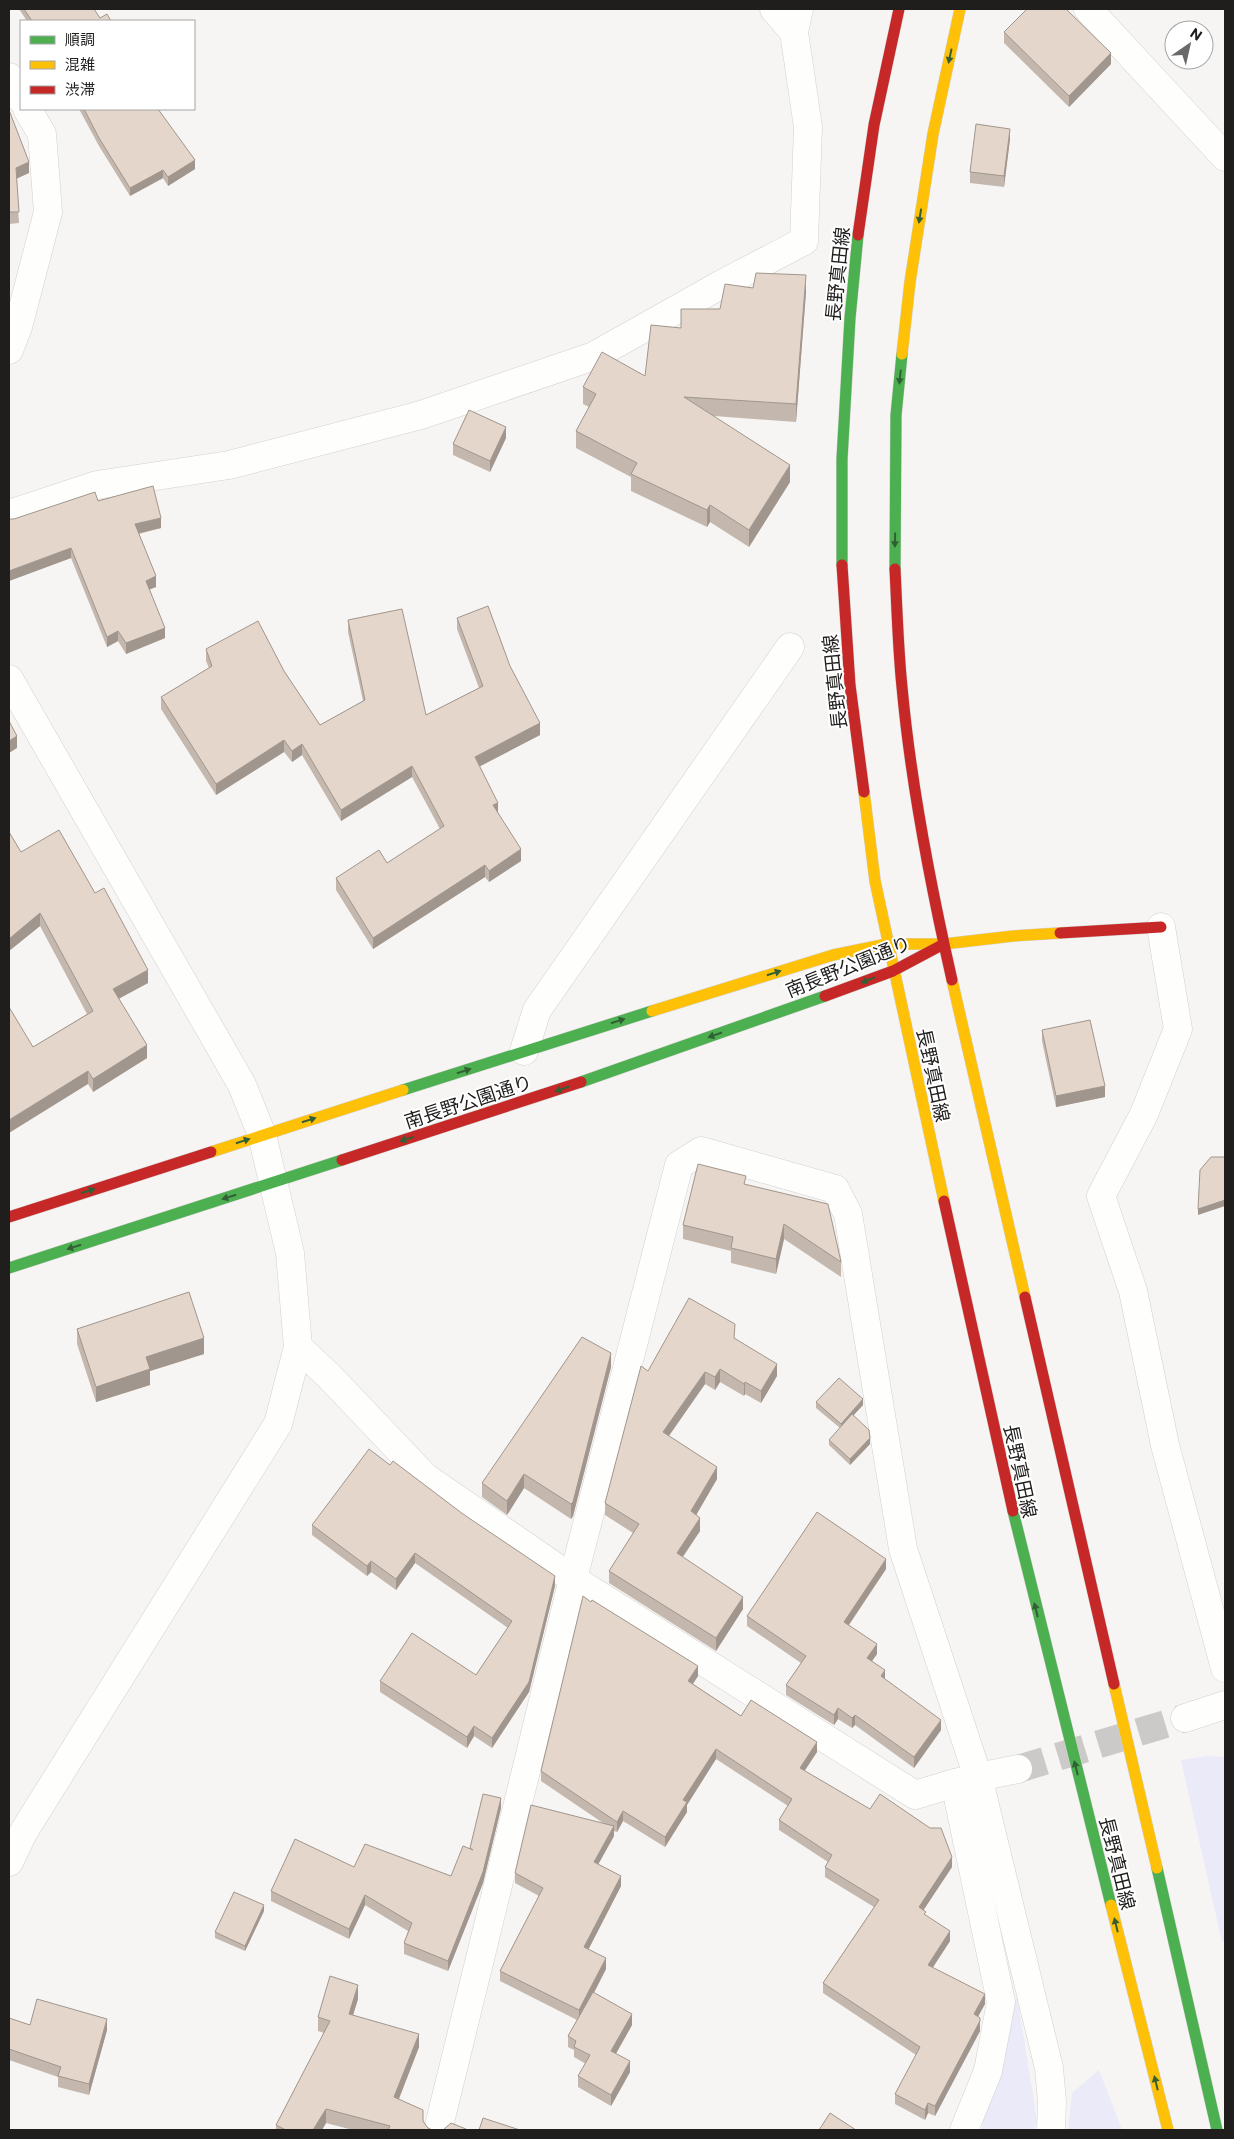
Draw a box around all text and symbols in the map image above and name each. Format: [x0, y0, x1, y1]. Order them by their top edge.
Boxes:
legend [20, 20, 195, 110]
north arrow [1164, 20, 1214, 70]
text: N [1187, 24, 1206, 44]
text: 順調 [65, 30, 95, 48]
one-way arrow [945, 49, 953, 65]
text: 混雑 [65, 55, 95, 73]
text: 渋滞 [65, 80, 95, 98]
one-way arrow [916, 209, 924, 225]
street label: 長野真田線 [821, 226, 853, 322]
one-way arrow [896, 370, 904, 386]
one-way arrow [890, 532, 898, 548]
street label: 長野真田線 [818, 634, 850, 730]
street label: 南長野公園通り [782, 930, 914, 1002]
one-way arrow [766, 969, 781, 977]
one-way arrow [860, 976, 875, 984]
one-way arrow [611, 1017, 626, 1025]
street label: 長野真田線 [913, 1026, 955, 1124]
one-way arrow [708, 1032, 723, 1040]
one-way arrow [456, 1066, 471, 1074]
street label: 南長野公園通り [401, 1070, 535, 1132]
one-way arrow [554, 1085, 569, 1093]
one-way arrow [301, 1116, 316, 1124]
one-way arrow [400, 1136, 415, 1144]
one-way arrow [236, 1137, 251, 1145]
one-way arrow [81, 1187, 96, 1195]
one-way arrow [221, 1194, 236, 1202]
one-way arrow [66, 1244, 81, 1252]
street label: 長野真田線 [1000, 1422, 1042, 1520]
one-way arrow [1032, 1603, 1040, 1618]
one-way arrow [1072, 1760, 1080, 1775]
street label: 長野真田線 [1095, 1814, 1141, 1912]
one-way arrow [1112, 1918, 1120, 1933]
one-way arrow [1151, 2075, 1159, 2090]

